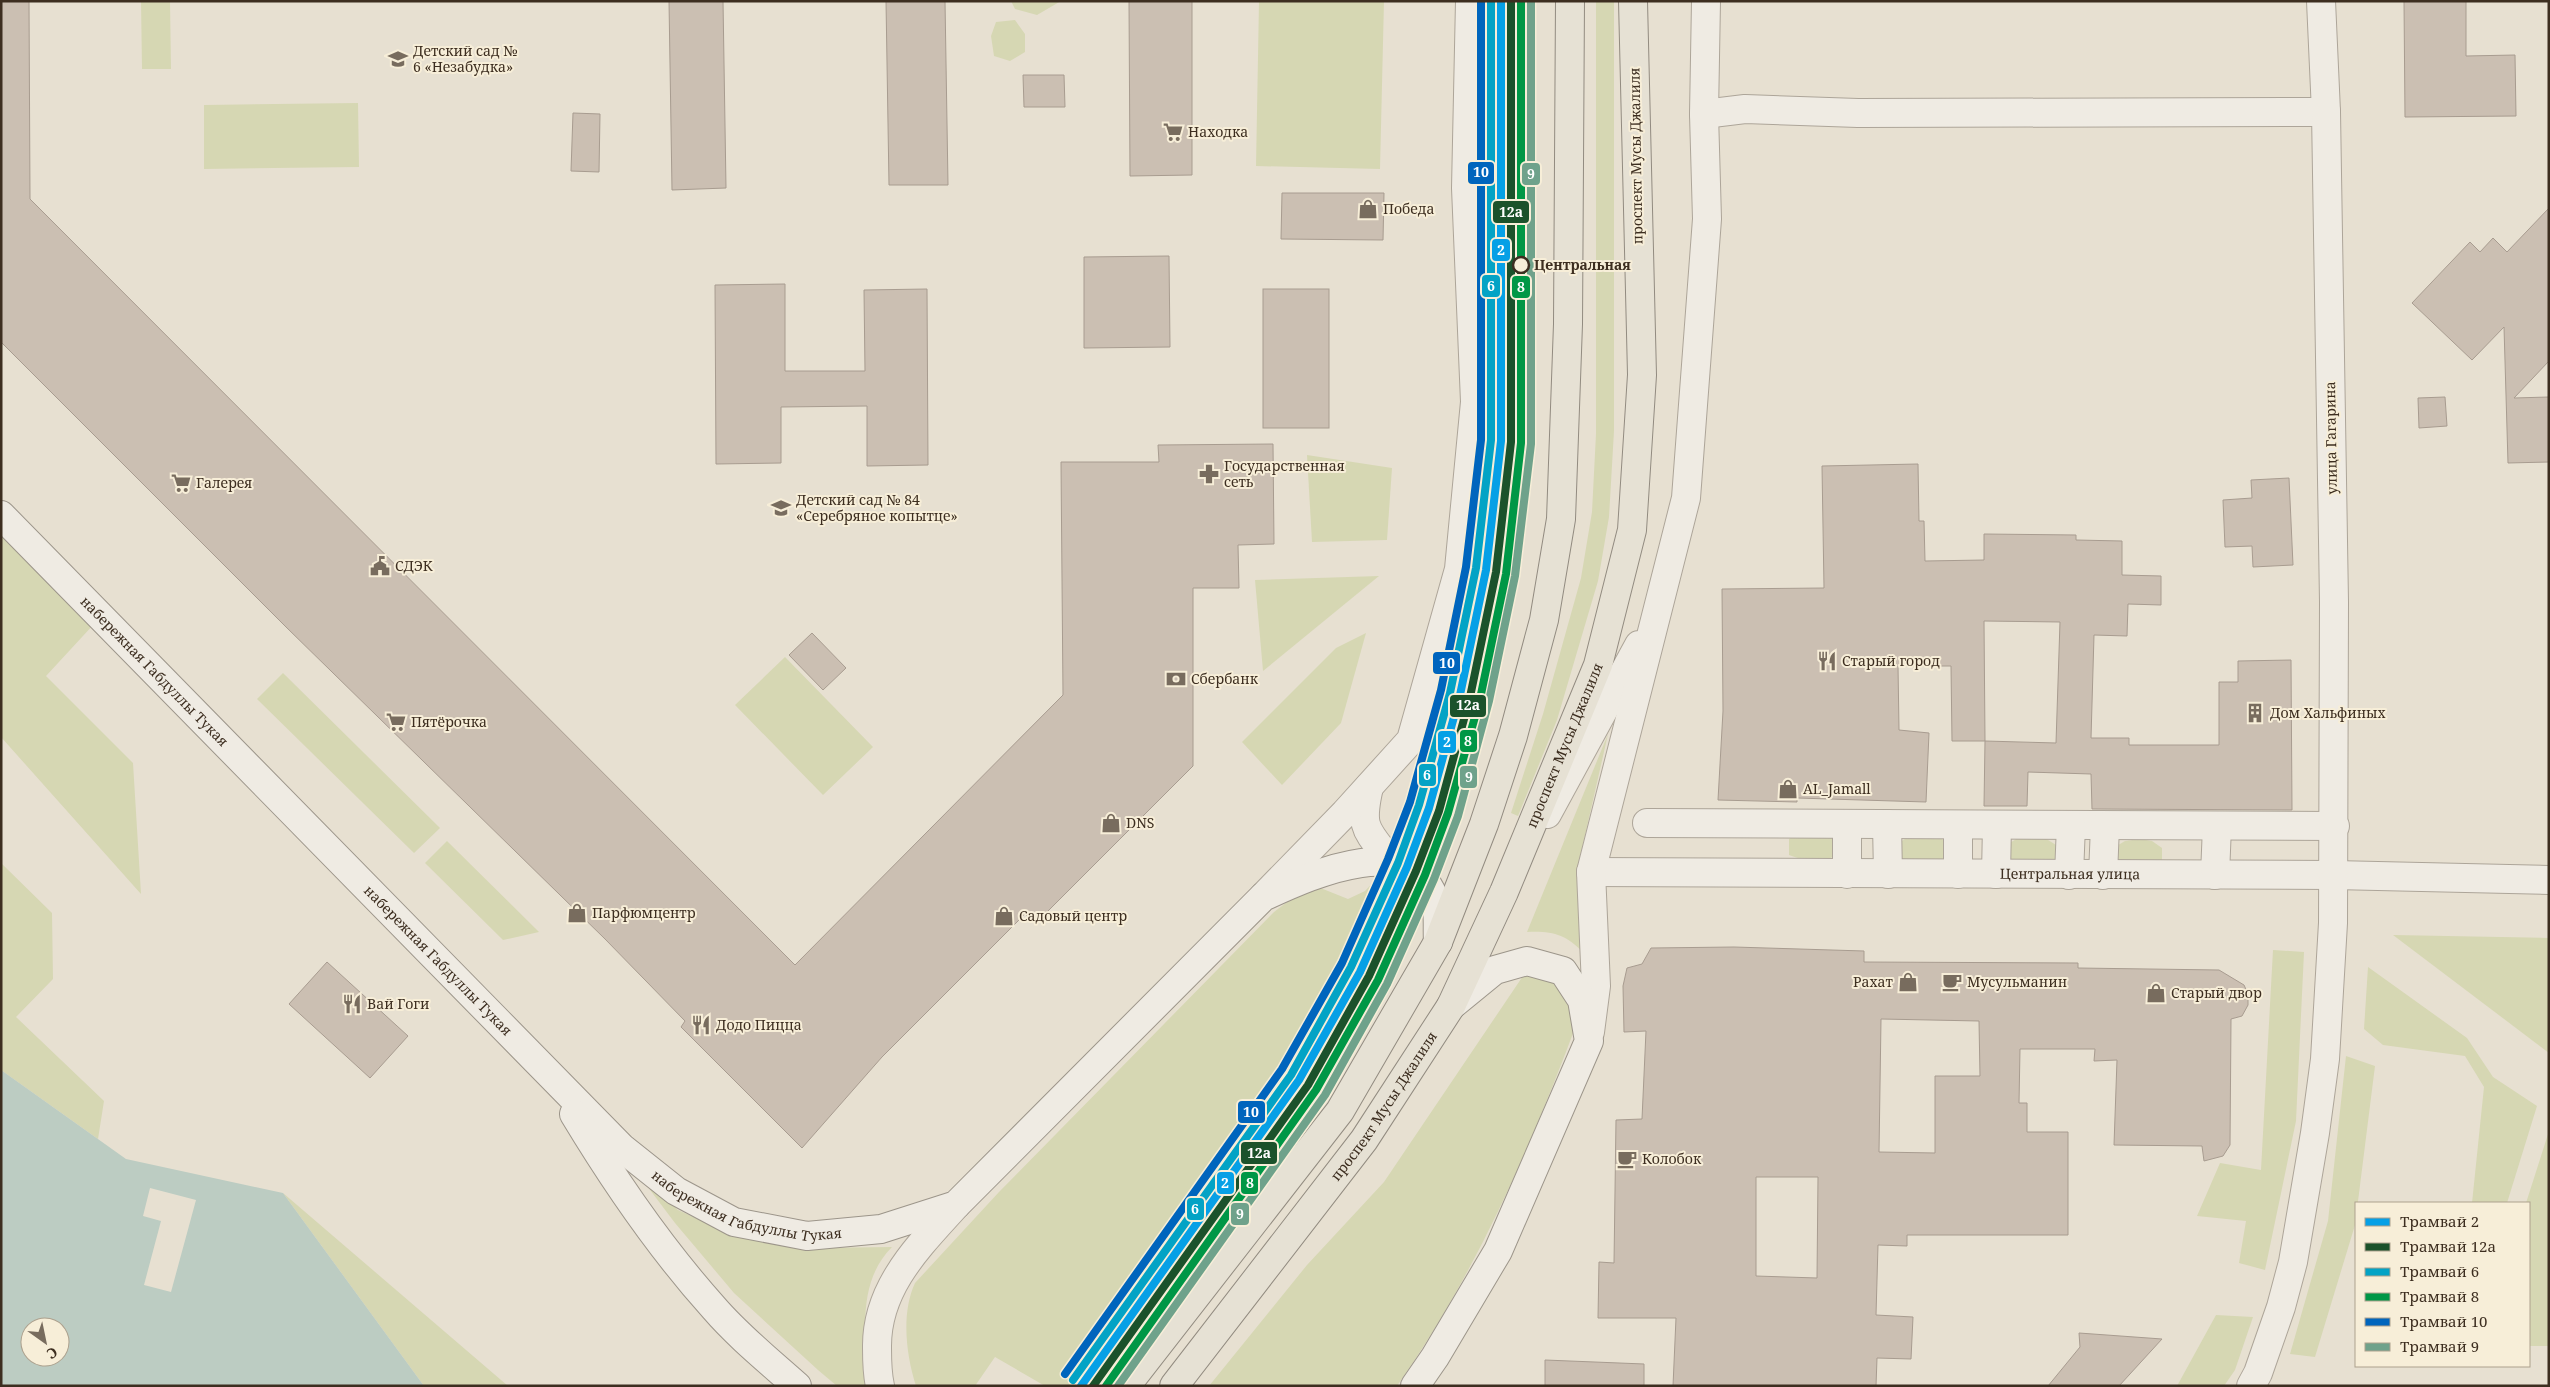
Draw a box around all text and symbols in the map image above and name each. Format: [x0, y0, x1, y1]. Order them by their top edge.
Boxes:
place label: Детский сад № 6 «Незабудка» [413, 41, 518, 76]
school or university icon: Детский сад № 6 «Незабудка» [387, 48, 409, 70]
street label: проспект Мусы Джалиля [1624, 67, 1647, 245]
supermarket icon: Находка [1162, 121, 1184, 143]
place label: Находка [1188, 122, 1248, 141]
line badge: 10 [1467, 161, 1495, 185]
text: 10 [1473, 162, 1489, 181]
line badge: 9 [1521, 162, 1541, 186]
text: 9 [1527, 164, 1535, 183]
shop icon: Победа [1357, 198, 1379, 220]
place label: Победа [1383, 199, 1434, 218]
line badge: 12а [1492, 200, 1530, 224]
text: 12а [1499, 202, 1523, 221]
line badge: 2 [1491, 238, 1511, 262]
text: 2 [1497, 240, 1505, 259]
place label: Центральная [1534, 255, 1631, 274]
marker: Центральная [1512, 256, 1530, 274]
line badge: 6 [1481, 274, 1501, 298]
line badge: 8 [1511, 275, 1531, 299]
text: 6 [1487, 276, 1495, 295]
text: 8 [1517, 277, 1525, 296]
street label: улица Гагарина [2320, 381, 2341, 495]
place label: Государственная сеть [1224, 456, 1345, 491]
pharmacy icon: Государственная сеть [1198, 463, 1220, 485]
supermarket icon: Галерея [170, 472, 192, 494]
place label: Галерея [196, 473, 252, 492]
place label: Детский сад № 84 «Серебряное копытце» [796, 490, 958, 525]
school or university icon: Детский сад № 84 «Серебряное копытце» [770, 497, 792, 519]
public building icon: СДЭК [369, 555, 391, 577]
place label: СДЭК [395, 556, 433, 575]
street label: набережная Габдуллы Тукая [77, 592, 233, 750]
restaurant icon: Старый город [1816, 650, 1838, 672]
line badge: 10 [1432, 651, 1461, 675]
place label: Старый город [1842, 651, 1940, 670]
text: 10 [1439, 653, 1455, 672]
street label: проспект Мусы Джалиля [1522, 660, 1607, 831]
bank icon: Сбербанк [1165, 668, 1187, 690]
place label: Сбербанк [1191, 669, 1259, 688]
line badge: 12а [1449, 694, 1487, 718]
text: 12а [1456, 695, 1480, 714]
building icon: Дом Хальфиных [2244, 702, 2266, 724]
place label: Дом Хальфиных [2270, 703, 2386, 722]
supermarket icon: Пятёрочка [385, 711, 407, 733]
place label: Пятёрочка [411, 712, 487, 731]
line badge: 8 [1459, 729, 1478, 753]
line badge: 2 [1437, 730, 1457, 754]
text: 8 [1464, 731, 1472, 750]
text: 2 [1443, 732, 1451, 751]
line badge: 6 [1418, 763, 1437, 787]
text: 6 [1423, 765, 1431, 784]
line badge: 9 [1459, 765, 1478, 789]
text: 9 [1465, 767, 1473, 786]
shop icon: AL_Jamall [1777, 778, 1799, 800]
place label: AL_Jamall [1803, 779, 1871, 798]
shop icon: DNS [1100, 812, 1122, 834]
place label: DNS [1126, 813, 1154, 832]
street label: Центральная улица [2000, 864, 2140, 883]
street label: набережная Габдуллы Тукая [360, 881, 516, 1039]
shop icon: Парфюмцентр [566, 902, 588, 924]
place label: Парфюмцентр [592, 903, 696, 922]
shop icon: Садовый центр [993, 905, 1015, 927]
place label: Садовый центр [1019, 906, 1127, 925]
shop icon: Рахат [1897, 971, 1919, 993]
cafe icon: Мусульманин [1941, 971, 1963, 993]
place label: Рахат [1853, 972, 1894, 991]
place label: Мусульманин [1967, 972, 2067, 991]
shop icon: Старый двор [2145, 982, 2167, 1004]
place label: Старый двор [2171, 983, 2262, 1002]
restaurant icon: Вай Гоги [341, 993, 363, 1015]
place label: Вай Гоги [367, 994, 429, 1013]
restaurant icon: Додо Пицца [690, 1014, 712, 1036]
place label: Додо Пицца [716, 1015, 802, 1034]
street label: проспект Мусы Джалиля [1326, 1028, 1441, 1184]
line badge: 10 [1237, 1100, 1266, 1124]
text: 10 [1243, 1102, 1259, 1121]
line badge: 12а [1240, 1141, 1278, 1165]
text: 12а [1247, 1143, 1271, 1162]
cafe icon: Колобок [1616, 1148, 1638, 1170]
place label: Колобок [1642, 1149, 1702, 1168]
street label: набережная Габдуллы Тукая [648, 1165, 843, 1245]
line badge: 2 [1216, 1171, 1235, 1195]
line badge: 8 [1240, 1171, 1259, 1195]
text: 2 [1221, 1173, 1229, 1192]
text: 8 [1246, 1173, 1254, 1192]
line badge: 6 [1186, 1197, 1205, 1221]
text: 6 [1191, 1199, 1199, 1218]
line badge: 9 [1230, 1202, 1250, 1226]
legend [2355, 1202, 2530, 1367]
text: 9 [1236, 1204, 1244, 1223]
text: Трамвай 2 [2400, 1211, 2479, 1231]
text: Трамвай 12а [2400, 1236, 2496, 1256]
text: Трамвай 6 [2400, 1261, 2479, 1281]
text: Трамвай 8 [2400, 1286, 2479, 1306]
text: Трамвай 10 [2400, 1311, 2487, 1331]
north arrow [20, 1317, 70, 1367]
text: Трамвай 9 [2400, 1336, 2479, 1356]
text: С [43, 1343, 61, 1364]

